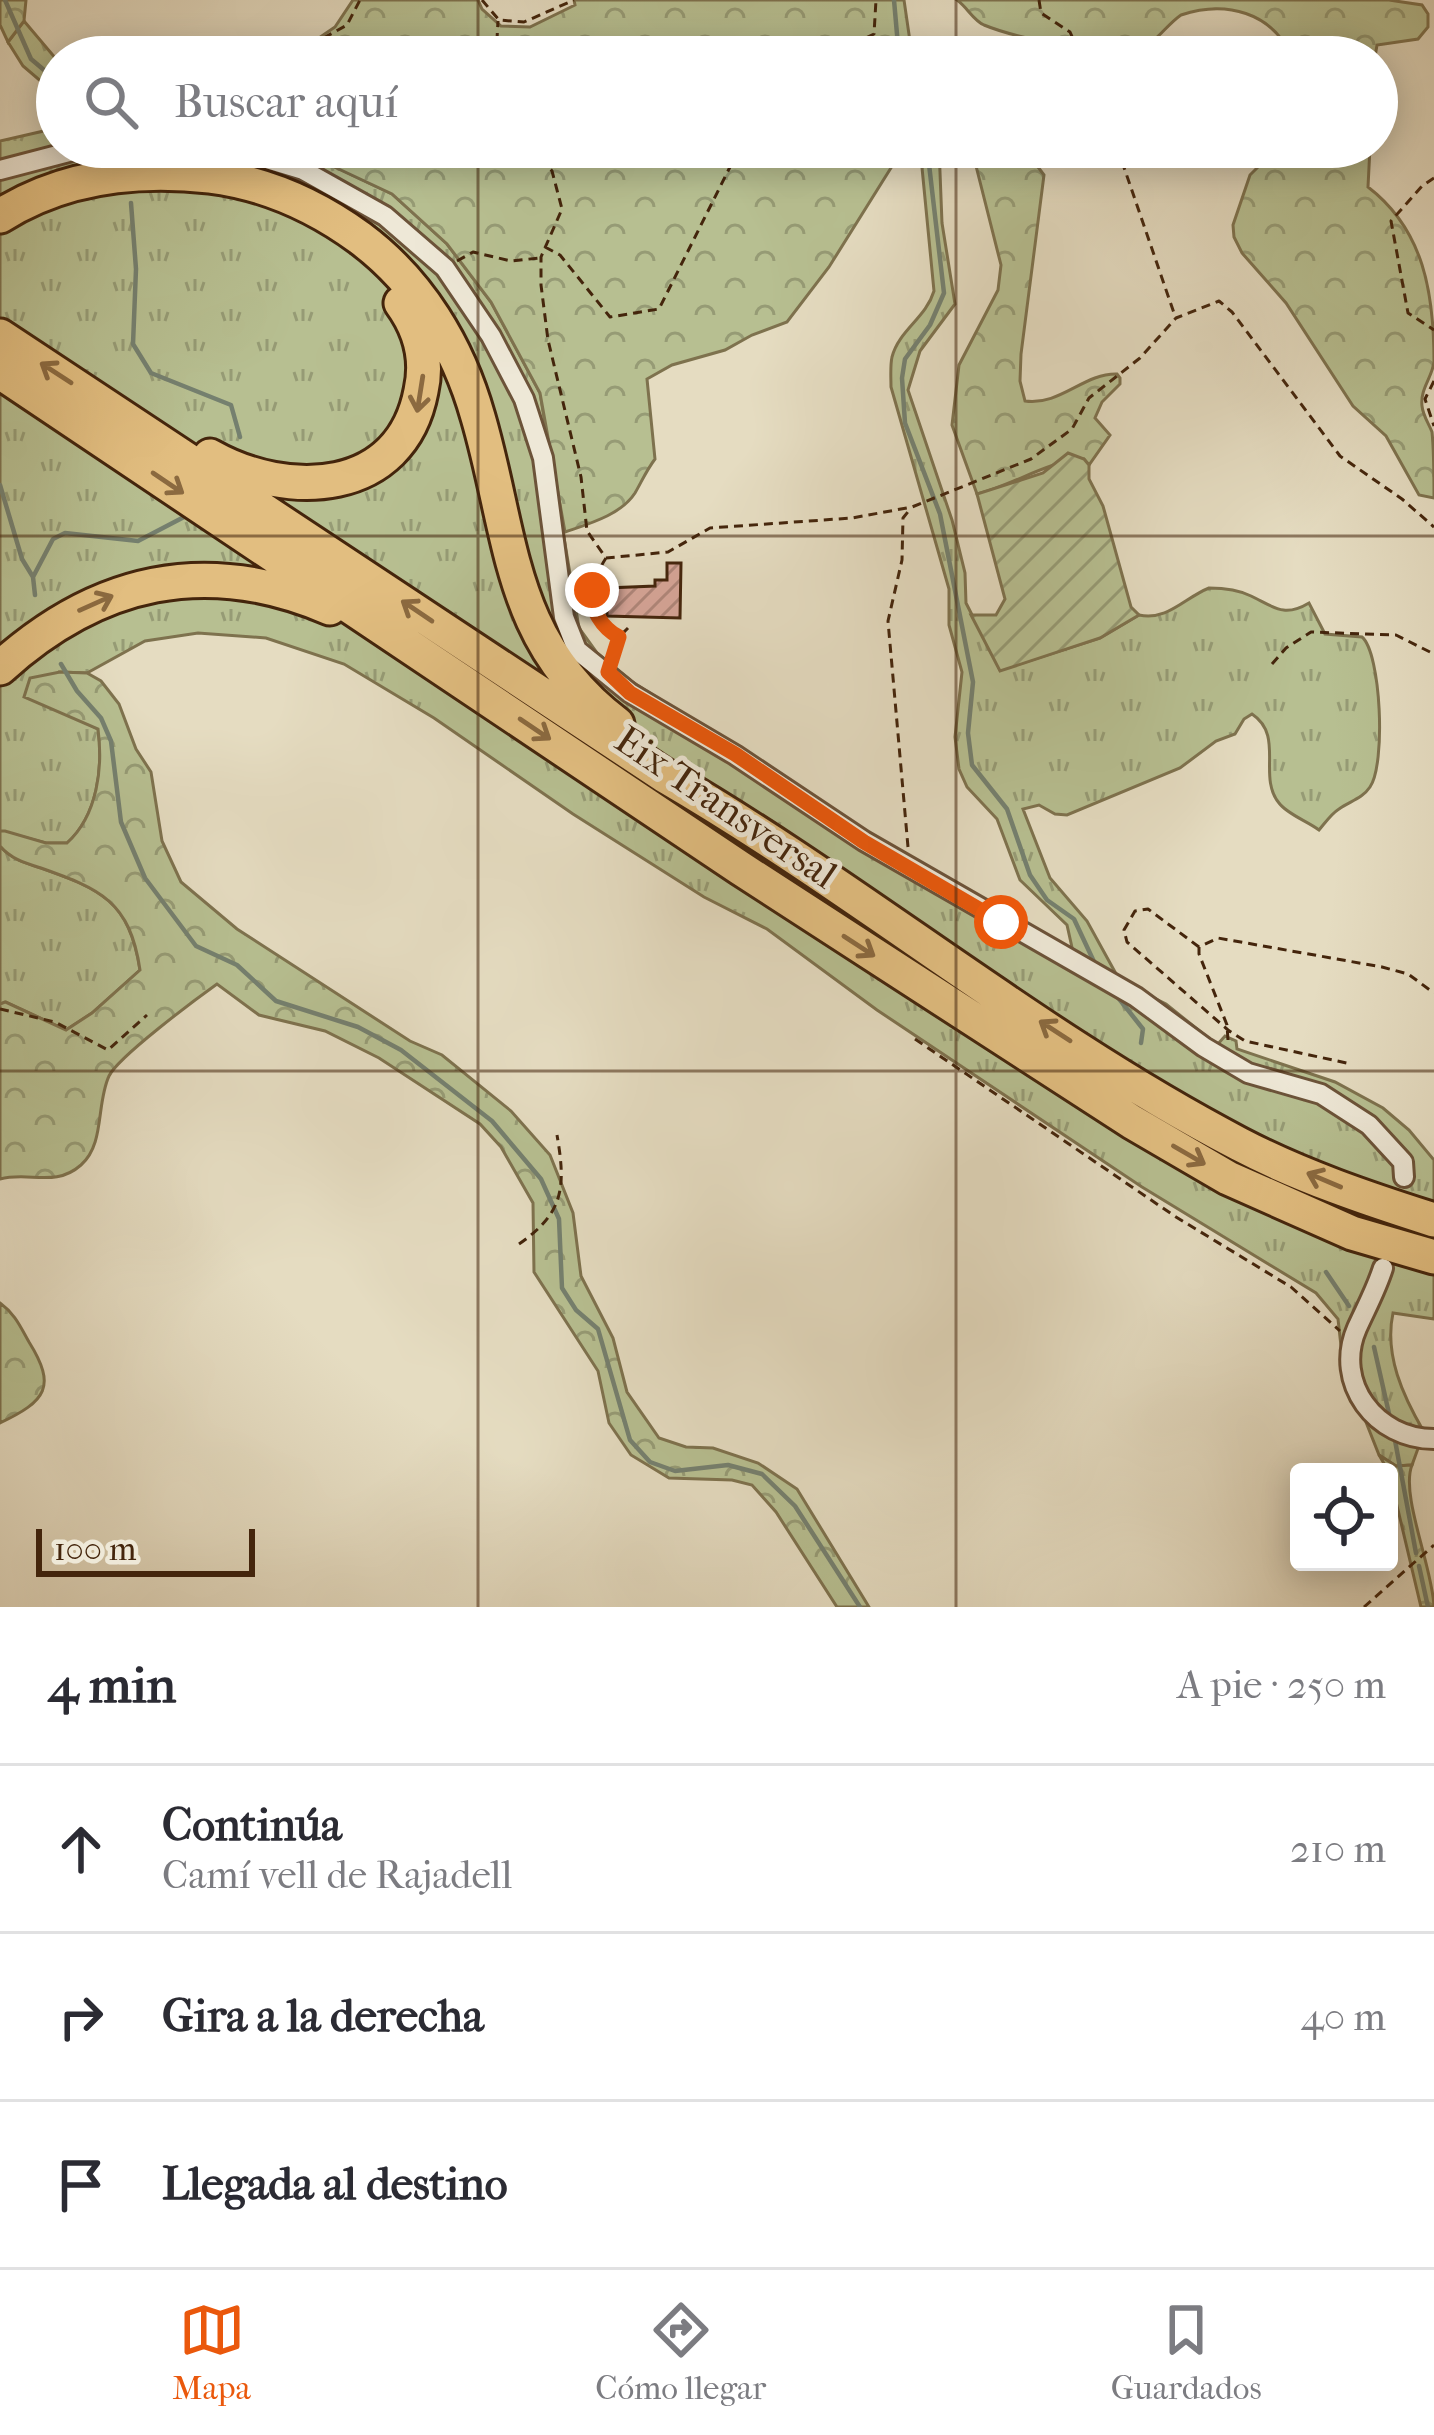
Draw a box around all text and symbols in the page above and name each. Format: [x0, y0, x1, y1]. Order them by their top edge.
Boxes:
search box [36, 36, 1398, 168]
icon: search [78, 69, 144, 135]
text: Buscar aquí [174, 76, 398, 129]
one-way arrow [40, 361, 74, 385]
one-way arrow [407, 374, 430, 413]
one-way arrow [150, 470, 184, 495]
route end [565, 563, 619, 617]
one-way arrow [77, 590, 113, 612]
one-way arrow [400, 599, 434, 624]
one-way arrow [518, 716, 551, 741]
street label: Eix Transversal [607, 716, 846, 898]
route start [974, 895, 1028, 949]
one-way arrow [842, 933, 876, 958]
one-way arrow [1039, 1019, 1073, 1044]
one-way arrow [1170, 1143, 1205, 1167]
one-way arrow [1307, 1168, 1343, 1190]
map controls [1290, 1463, 1398, 1571]
button: locate [1290, 1463, 1398, 1571]
scale bar [36, 1523, 255, 1576]
text: 100 m [54, 1530, 137, 1569]
text: 4 min [48, 1655, 176, 1715]
text: A pie · 250 m [1177, 1662, 1386, 1708]
text: Continúa [162, 1799, 342, 1852]
icon: ahead [48, 1816, 114, 1882]
text: 210 m [1290, 1826, 1386, 1872]
text: Camí vell de Rajadell [162, 1852, 512, 1898]
icon: right [48, 1984, 114, 2050]
text: Gira a la derecha [162, 1990, 484, 2043]
text: 40 m [1301, 1994, 1386, 2040]
icon: arrive [48, 2152, 114, 2218]
text: Llegada al destino [162, 2158, 508, 2211]
tab: Mapa [172, 2297, 251, 2408]
tab: Cómo llegar [595, 2297, 766, 2408]
tab: Guardados [1111, 2297, 1262, 2408]

